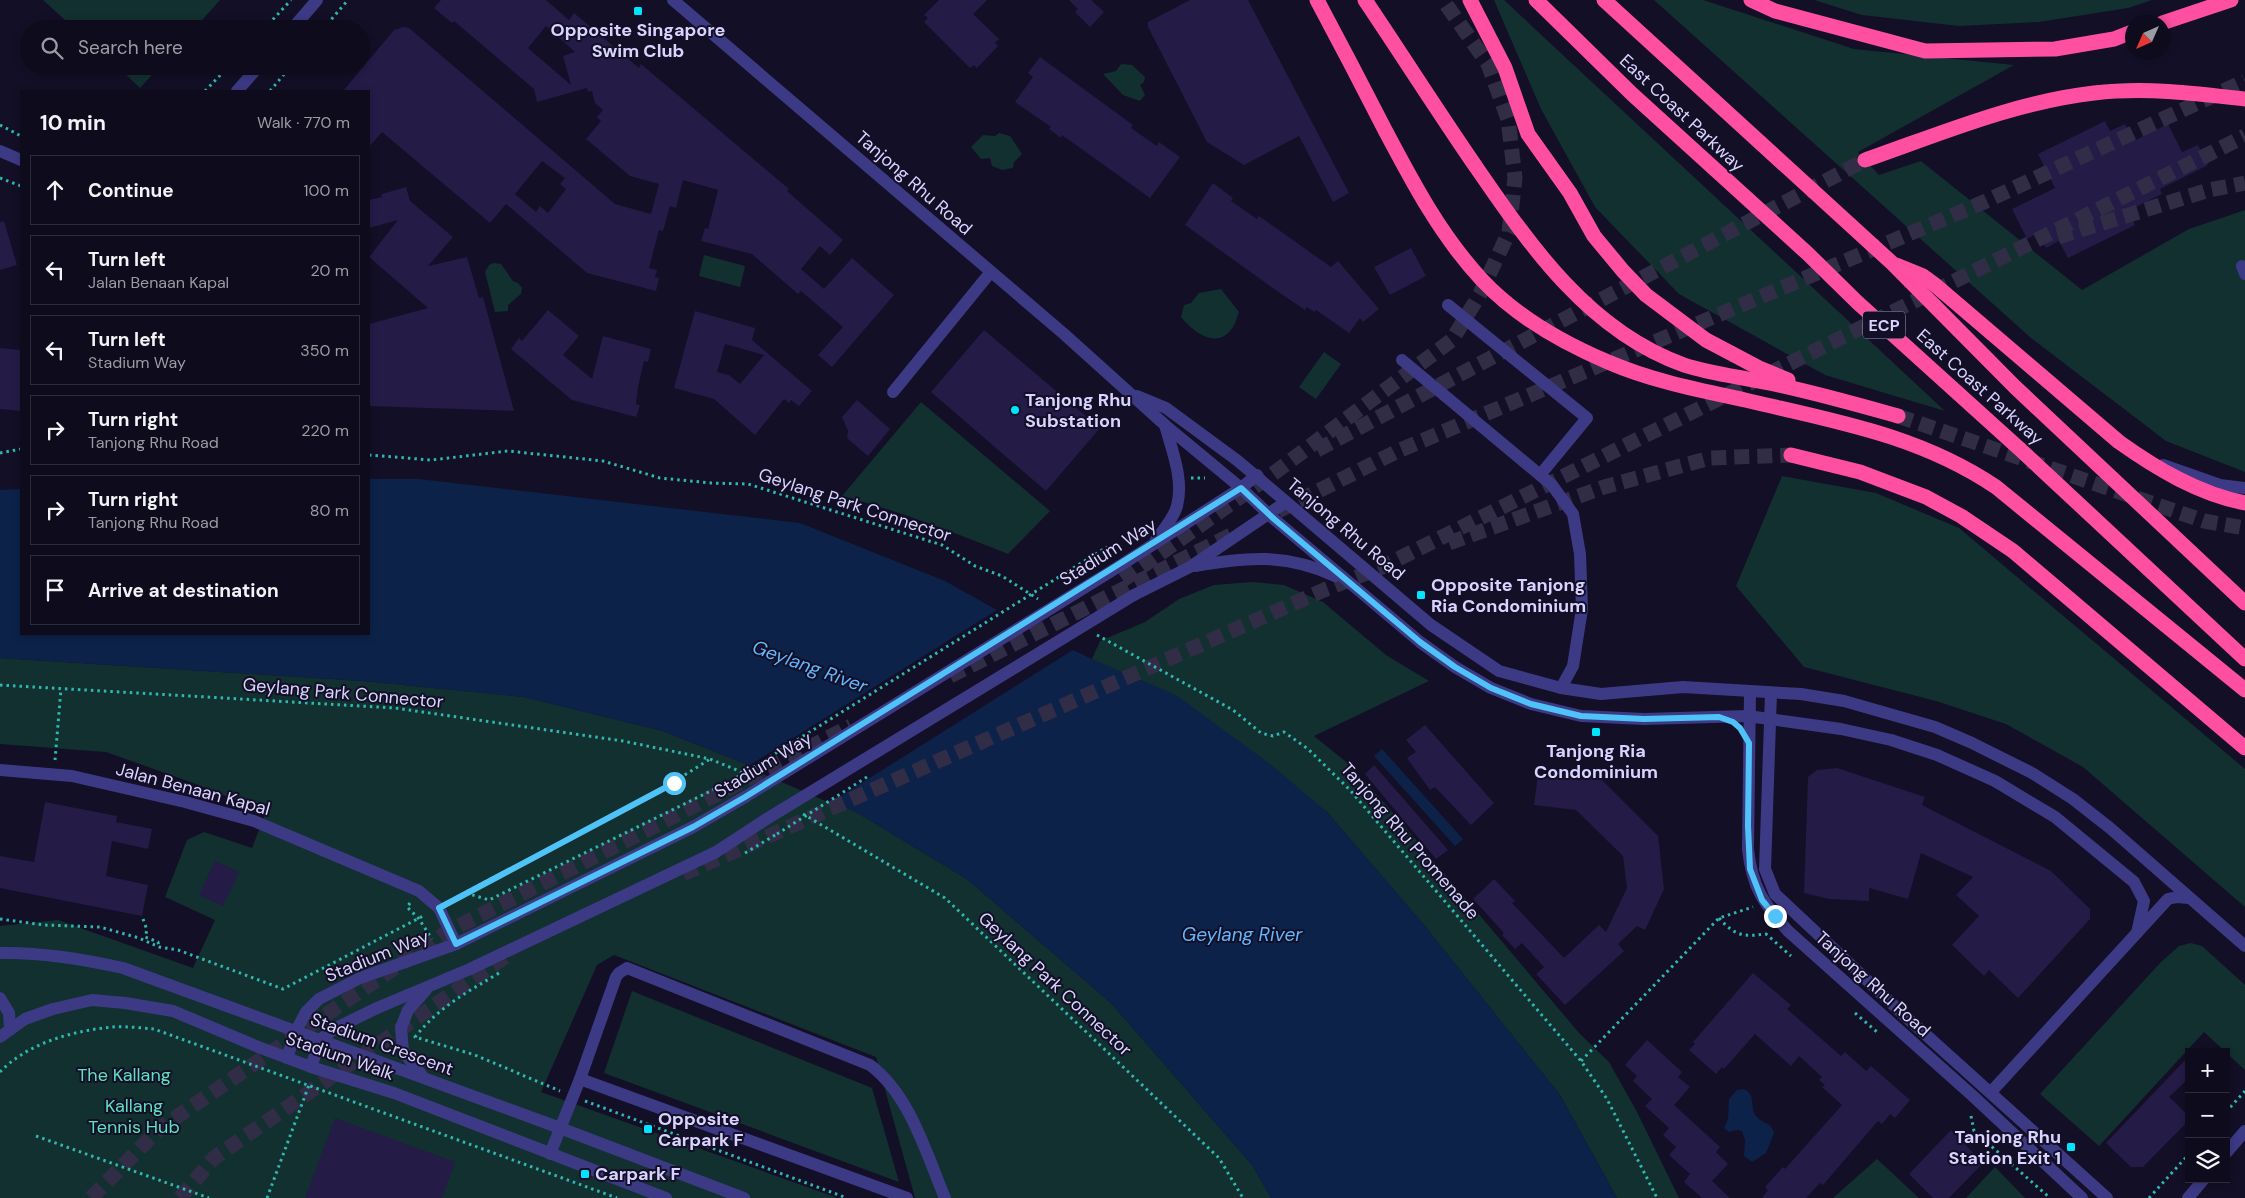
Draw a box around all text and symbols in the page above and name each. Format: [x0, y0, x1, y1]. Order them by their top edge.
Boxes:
marker: Opposite Singapore Swim Club [632, 5, 644, 17]
north arrow [2125, 15, 2170, 60]
place label: Opposite Singapore Swim Club [551, 18, 726, 63]
search box [20, 20, 370, 75]
icon: search [38, 34, 66, 62]
text: Search here [78, 35, 183, 60]
street label: East Coast Parkway [1614, 49, 1750, 177]
text: 10 min [40, 109, 106, 137]
text: Walk · 770 m [257, 112, 350, 133]
street label: Tanjong Rhu Road [851, 126, 977, 240]
icon: ahead [41, 176, 69, 204]
text: Continue [88, 178, 174, 203]
text: 100 m [304, 180, 349, 201]
text: Turn left [88, 247, 166, 272]
icon: left [41, 256, 69, 284]
text: 20 m [310, 260, 349, 281]
text: Jalan Benaan Kapal [88, 272, 229, 293]
road number: ECP [1863, 312, 1905, 338]
street label: East Coast Parkway [1911, 324, 2049, 450]
text: Turn left [88, 327, 166, 352]
icon: left [41, 336, 69, 364]
text: 350 m [300, 340, 349, 361]
text: Stadium Way [88, 352, 186, 373]
place label: Tanjong Rhu Substation [1025, 388, 1131, 433]
marker: Tanjong Rhu Substation [1009, 404, 1021, 416]
text: Turn right [88, 407, 178, 432]
icon: right [41, 416, 69, 444]
text: 220 m [301, 420, 349, 441]
text: Tanjong Rhu Road [88, 432, 219, 453]
street label: Geylang Park Connector [755, 462, 955, 548]
street label: Tanjong Rhu Road [1282, 473, 1410, 585]
text: Turn right [88, 487, 178, 512]
icon: right [41, 496, 69, 524]
text: 80 m [310, 500, 349, 521]
text: Tanjong Rhu Road [88, 512, 219, 533]
street label: Stadium Way [1055, 513, 1161, 591]
place label: Opposite Tanjong Ria Condominium [1431, 573, 1586, 618]
icon: arrive [41, 576, 69, 604]
text: Arrive at destination [88, 578, 279, 603]
marker: Opposite Tanjong Ria Condominium [1415, 589, 1427, 601]
water label: Geylang River [749, 634, 872, 699]
street label: Geylang Park Connector [242, 672, 445, 714]
street label: Stadium Way [710, 726, 816, 804]
marker: Tanjong Ria Condominium [1590, 726, 1602, 738]
place label: Tanjong Ria Condominium [1534, 739, 1658, 784]
street label: Jalan Benaan Kapal [113, 757, 273, 821]
street label: Tanjong Rhu Promenade [1335, 757, 1485, 925]
route start [663, 772, 686, 795]
route end [1764, 905, 1787, 928]
street label: Geylang Park Connector [973, 907, 1137, 1062]
water label: Geylang River [1182, 922, 1303, 947]
street label: Stadium Way [321, 924, 433, 988]
street label: Tanjong Rhu Road [1810, 926, 1936, 1042]
street label: Stadium Crescent [307, 1007, 457, 1081]
street label: Stadium Walk [282, 1026, 398, 1086]
map controls [2185, 1048, 2230, 1183]
button: + [2185, 1048, 2230, 1093]
park label: The Kallang [77, 1063, 171, 1087]
button: − [2185, 1093, 2230, 1138]
park label: Kallang Tennis Hub [88, 1094, 180, 1139]
place label: Opposite Carpark F [658, 1107, 744, 1152]
marker: Opposite Carpark F [642, 1123, 654, 1135]
place label: Tanjong Rhu Station Exit 1 [1949, 1125, 2061, 1170]
button: layers [2185, 1138, 2230, 1183]
marker: Tanjong Rhu Station Exit 1 [2065, 1141, 2077, 1153]
place label: Carpark F [595, 1162, 681, 1186]
marker: Carpark F [579, 1168, 591, 1180]

